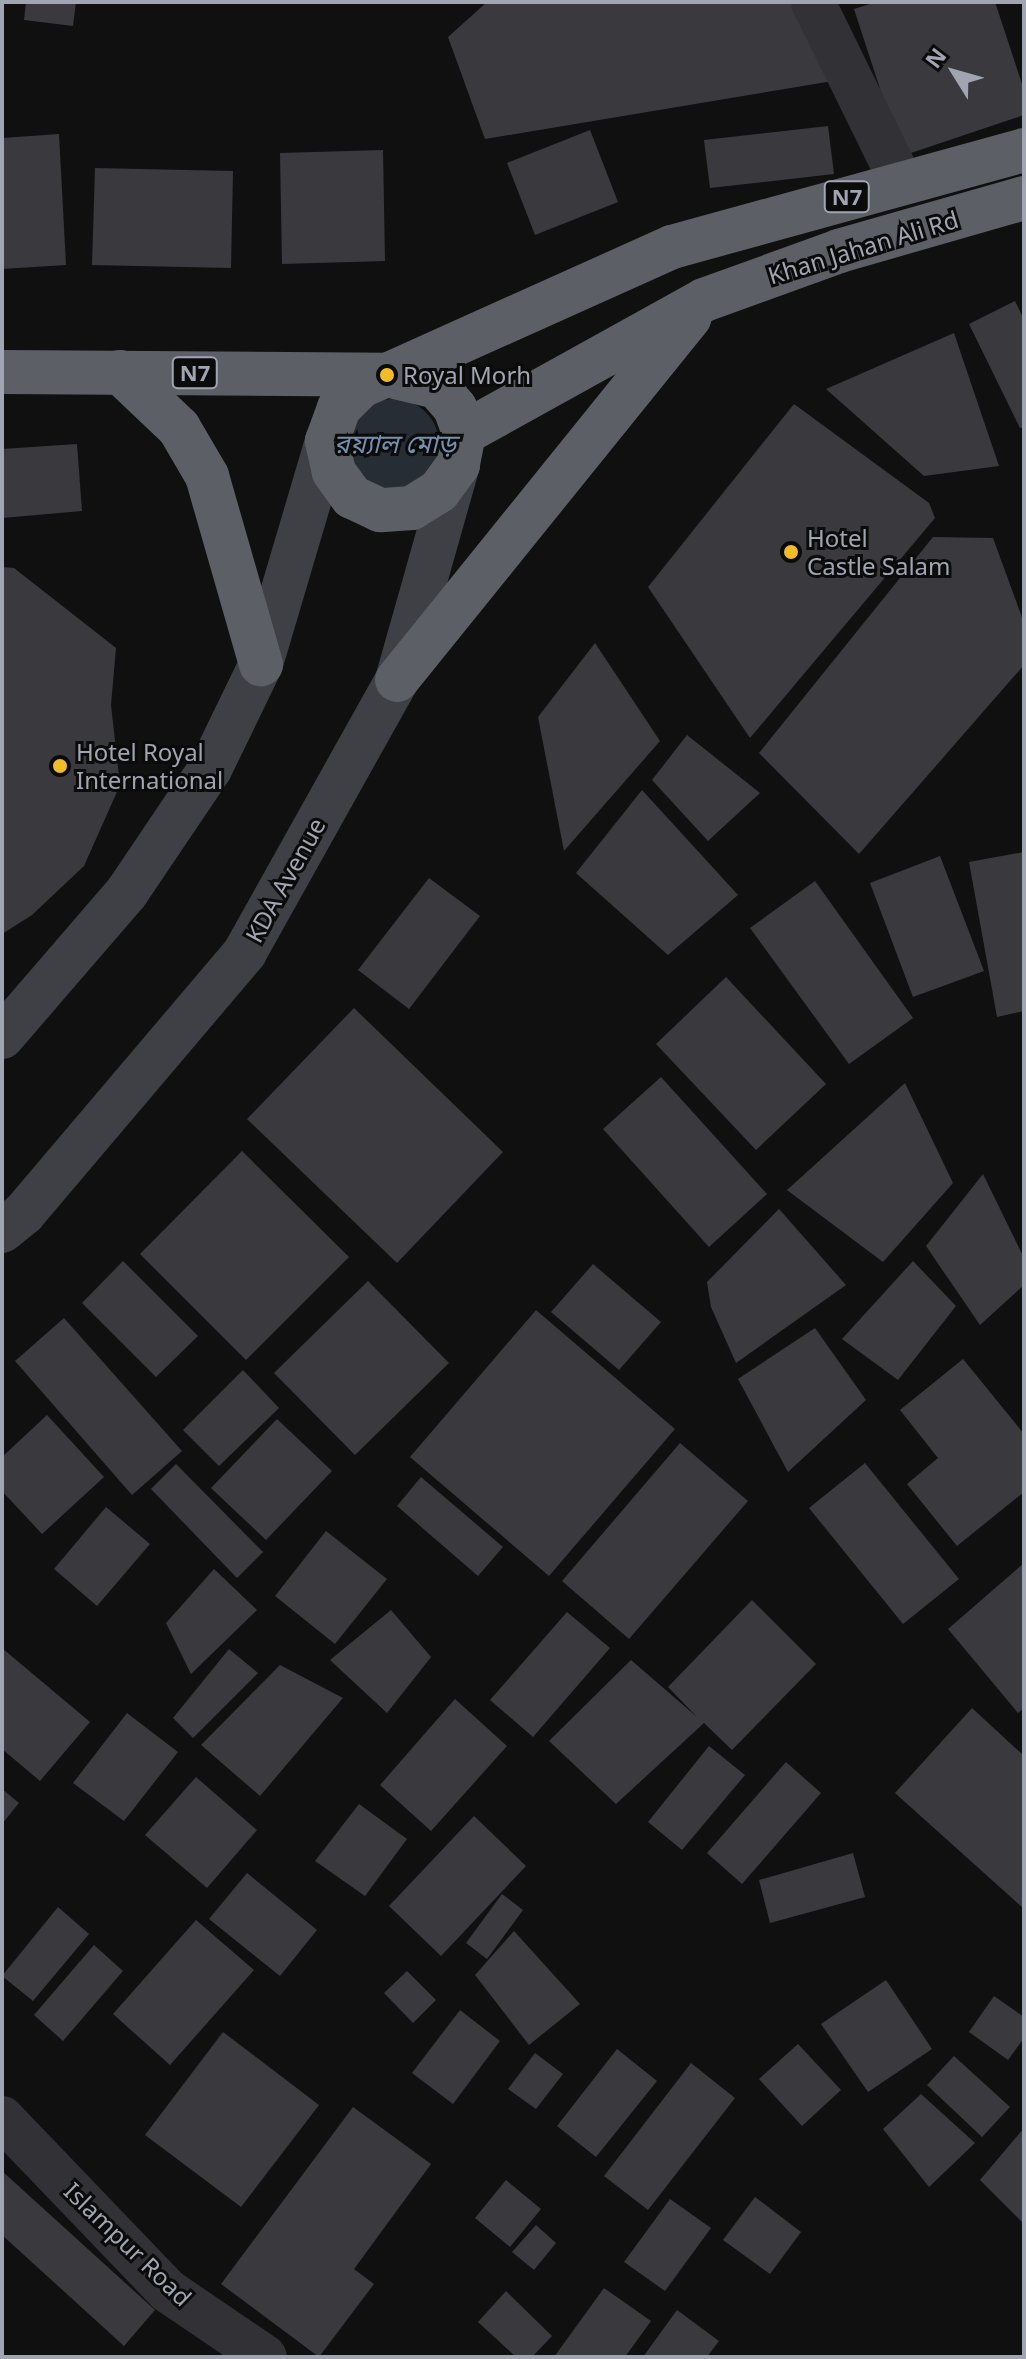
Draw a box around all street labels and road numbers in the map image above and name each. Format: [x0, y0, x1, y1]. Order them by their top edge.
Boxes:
road number: N7 [823, 179, 871, 215]
street label: Khan Jahan Ali Rd [764, 204, 962, 290]
road number: N7 [171, 355, 219, 391]
street label: KDA Avenue [239, 813, 331, 947]
street label: Islampur Road [59, 2176, 197, 2312]

